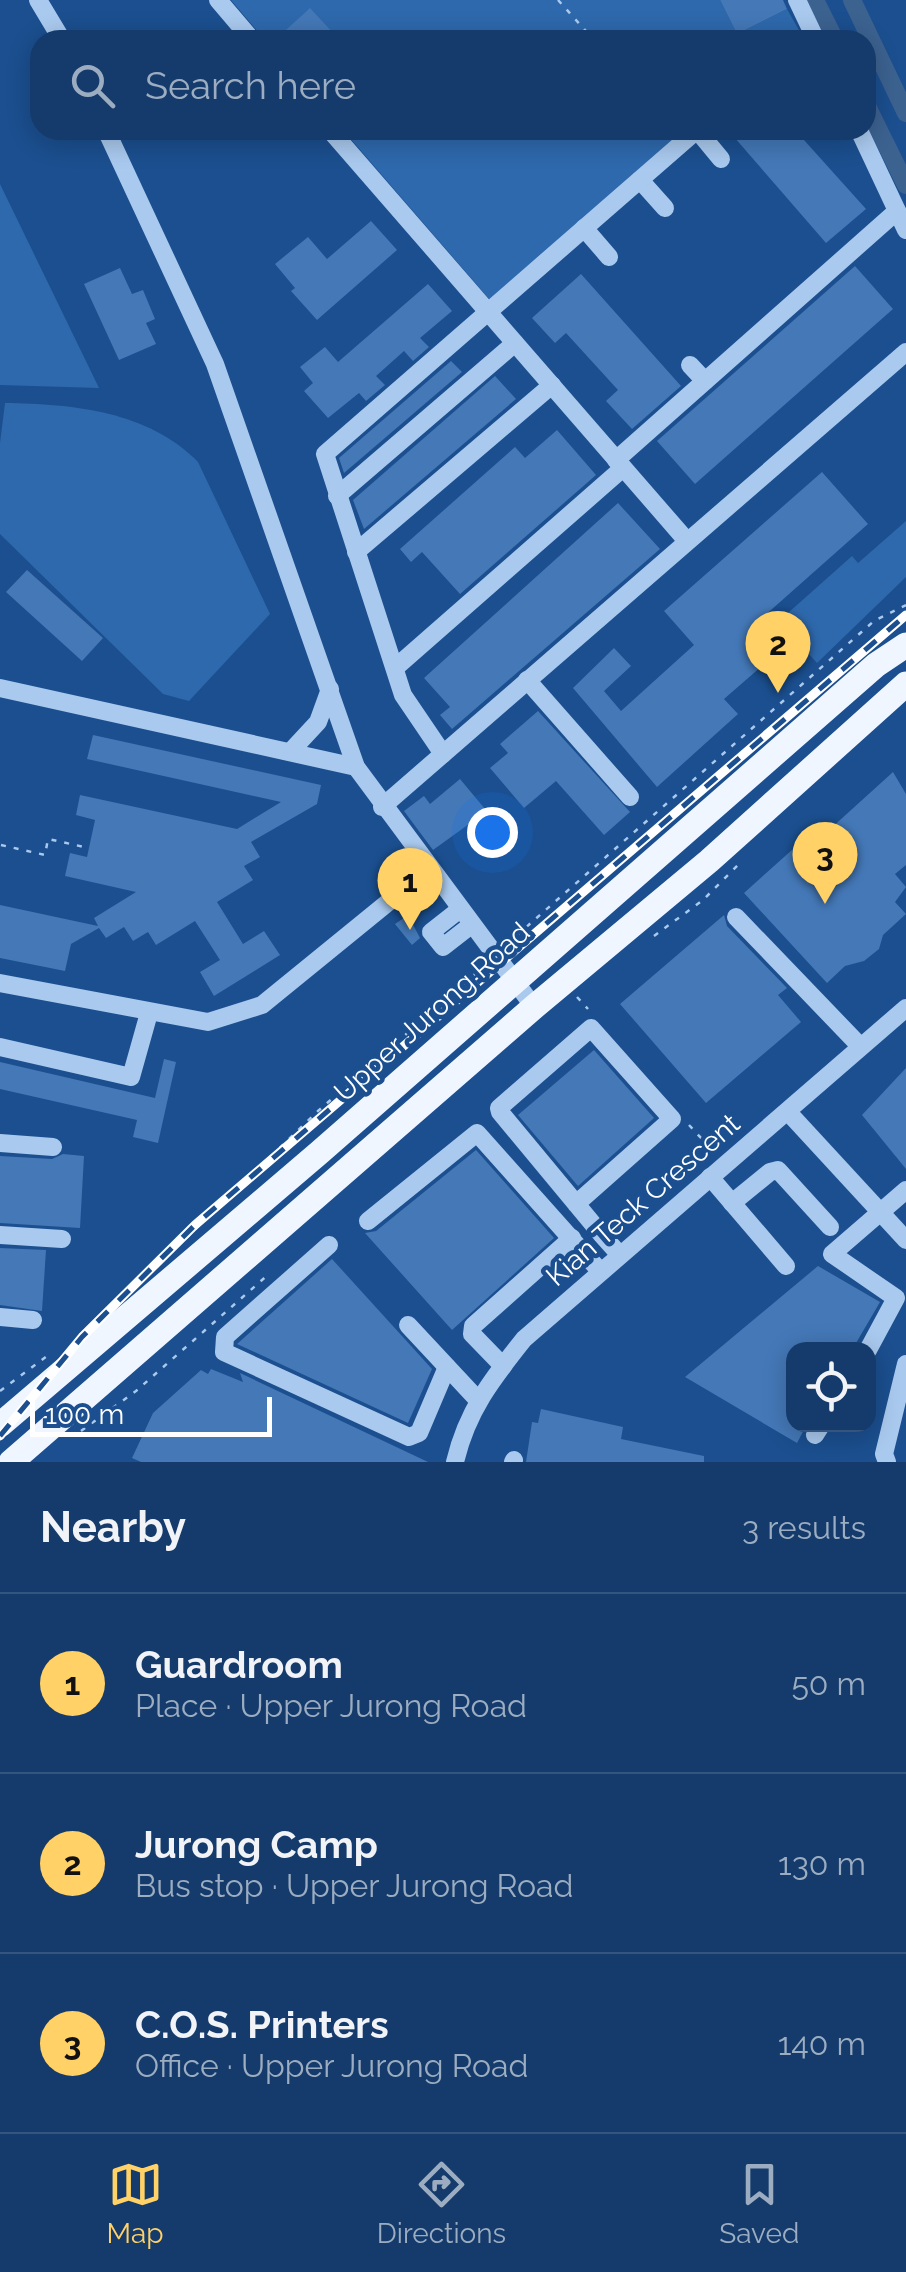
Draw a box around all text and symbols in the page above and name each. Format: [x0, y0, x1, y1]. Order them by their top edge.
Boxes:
search box [30, 30, 876, 140]
icon: search [65, 58, 120, 113]
text: Search here [145, 63, 356, 108]
pin: 2 [746, 610, 810, 693]
your location [467, 807, 518, 858]
pin: 3 [792, 822, 858, 904]
pin: 1 [378, 848, 442, 930]
street label: Upper Jurong Road [328, 916, 536, 1108]
street label: Kian Teck Crescent [540, 1107, 747, 1293]
map controls [786, 1342, 876, 1432]
button: locate [786, 1342, 876, 1432]
scale bar [30, 1392, 272, 1436]
text: 100 m [45, 1398, 124, 1431]
text: Nearby [40, 1503, 186, 1552]
text: 3 results [742, 1509, 866, 1546]
text: Guardroom [135, 1642, 343, 1687]
text: 1 [65, 1665, 80, 1702]
text: 50 m [791, 1665, 866, 1702]
text: Place · Upper Jurong Road [135, 1687, 527, 1724]
text: Jurong Camp [135, 1822, 378, 1867]
text: 2 [63, 1845, 82, 1882]
text: 130 m [778, 1845, 866, 1882]
text: Bus stop · Upper Jurong Road [135, 1867, 573, 1904]
text: C.O.S. Printers [135, 2002, 389, 2047]
text: 3 [64, 2025, 81, 2062]
text: 140 m [778, 2025, 866, 2062]
text: Office · Upper Jurong Road [135, 2047, 528, 2084]
tab: Map [107, 2157, 164, 2250]
tab: Directions [377, 2157, 506, 2250]
tab: Saved [719, 2157, 799, 2250]

